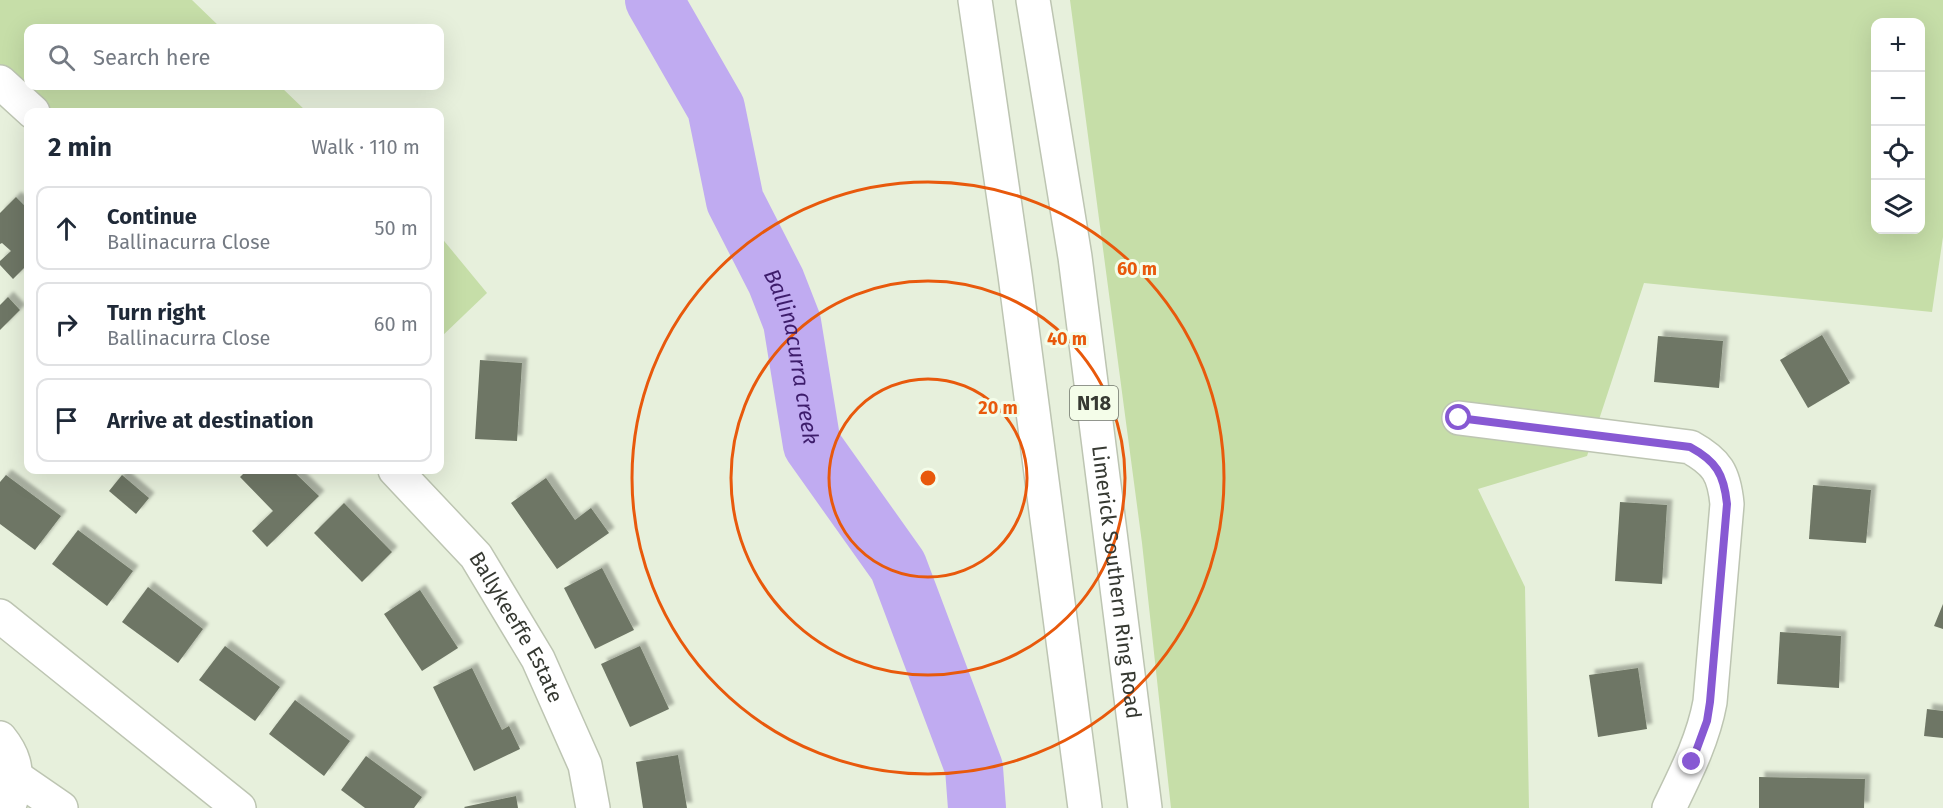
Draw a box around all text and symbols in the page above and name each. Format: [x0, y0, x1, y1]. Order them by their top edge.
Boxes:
map controls [1871, 18, 1925, 234]
button: + [1871, 18, 1925, 72]
search box [24, 24, 444, 90]
icon: search [45, 41, 78, 74]
text: Search here [93, 44, 211, 71]
button: − [1871, 72, 1925, 126]
button: locate [1871, 126, 1925, 180]
text: 2 min [48, 132, 112, 163]
text: Walk · 110 m [311, 135, 420, 159]
button: layers [1871, 180, 1925, 234]
text: Continue [107, 203, 197, 230]
icon: ahead [50, 212, 83, 245]
text: 50 m [374, 216, 418, 240]
text: Ballinacurra Close [107, 230, 270, 254]
text: 60 m [1117, 258, 1157, 280]
water label: Ballinacurra creek [758, 264, 825, 446]
text: Turn right [107, 299, 206, 326]
icon: right [50, 308, 83, 341]
text: 60 m [374, 312, 418, 336]
text: Ballinacurra Close [107, 326, 270, 350]
text: 40 m [1047, 328, 1087, 350]
road number: N18 [1070, 386, 1118, 420]
text: 20 m [978, 397, 1018, 419]
icon: arrive [50, 404, 83, 437]
route start [1445, 404, 1471, 430]
text: Arrive at destination [107, 407, 314, 434]
street label: Limerick Southern Ring Road [1086, 444, 1147, 720]
centre of rings [918, 468, 938, 488]
street label: Ballykeeffe Estate [463, 547, 569, 707]
route end [1678, 748, 1704, 774]

